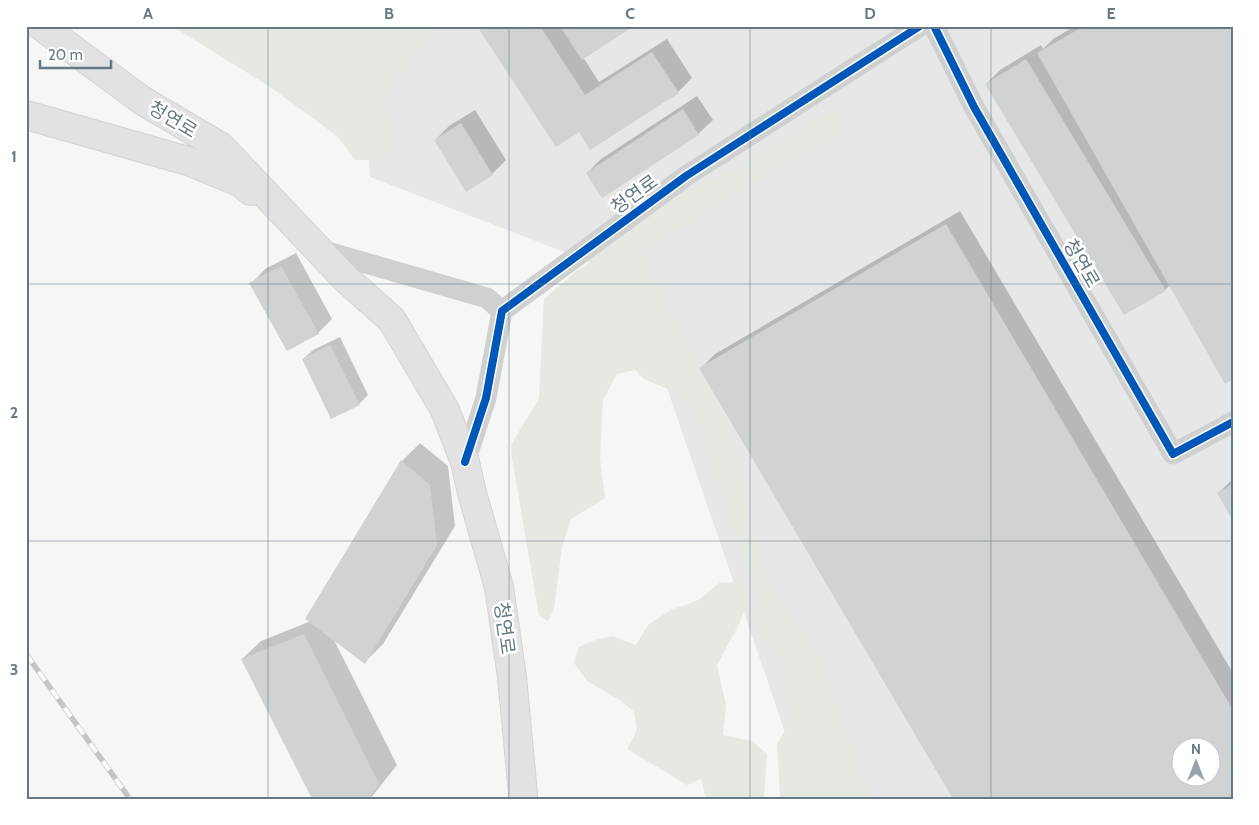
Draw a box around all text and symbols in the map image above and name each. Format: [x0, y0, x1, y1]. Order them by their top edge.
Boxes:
text: A [143, 4, 153, 23]
text: B [384, 4, 394, 23]
text: C [625, 4, 635, 23]
text: D [864, 4, 876, 23]
text: E [1106, 4, 1116, 23]
scale bar [40, 38, 111, 70]
text: 20 m [48, 46, 83, 64]
street label: 청연로 [144, 96, 201, 143]
text: 1 [11, 147, 17, 166]
street label: 청연로 [606, 170, 662, 219]
street label: 청연로 [1058, 235, 1105, 292]
text: 2 [10, 403, 18, 422]
street label: 청연로 [489, 600, 520, 656]
text: 3 [10, 660, 18, 679]
north arrow [1172, 738, 1222, 788]
text: N [1191, 740, 1201, 758]

